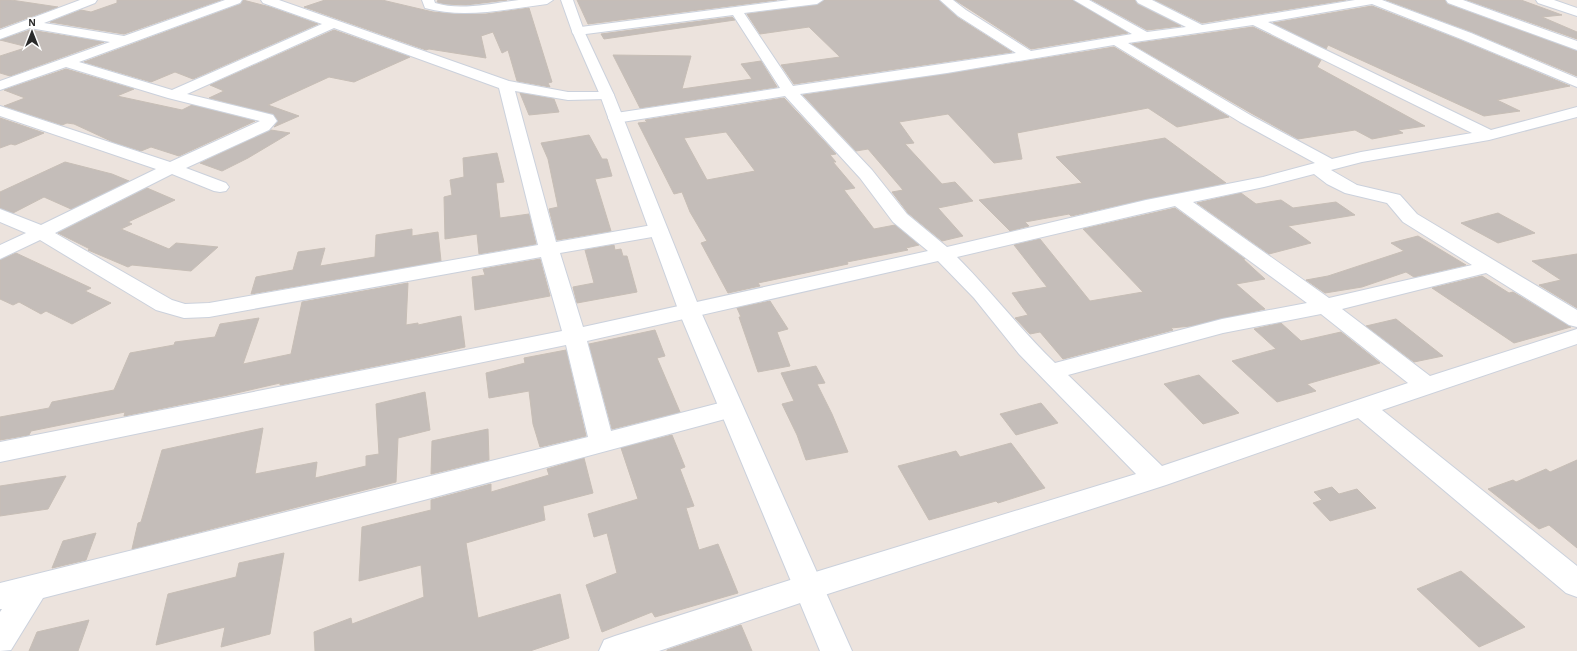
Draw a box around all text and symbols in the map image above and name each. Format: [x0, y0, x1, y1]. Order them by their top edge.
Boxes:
north arrow [12, 12, 52, 52]
text: N [28, 17, 36, 28]

